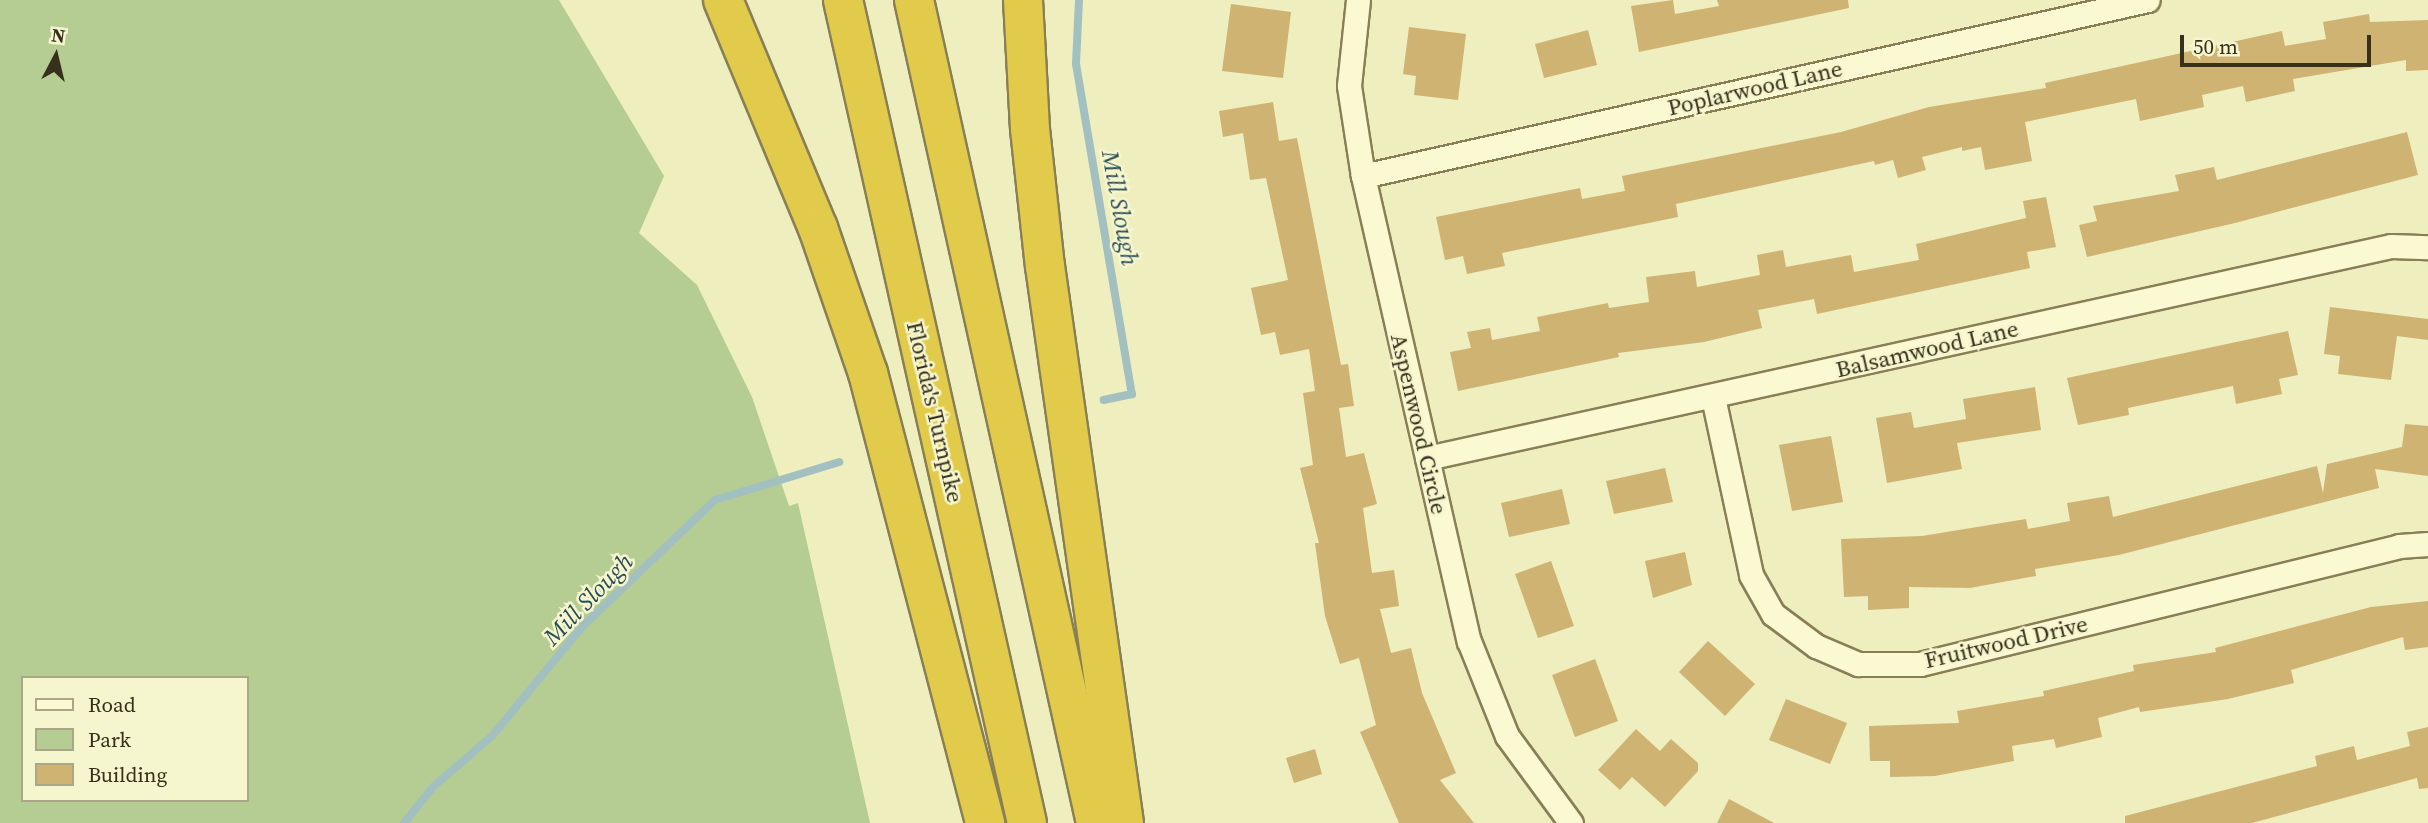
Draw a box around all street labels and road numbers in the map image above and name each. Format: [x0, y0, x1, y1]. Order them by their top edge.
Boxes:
street label: Poplarwood Lane [1665, 54, 1845, 122]
street label: Balsamwood Lane [1833, 315, 2021, 383]
street label: Florida's Turnpike [901, 318, 969, 506]
street label: Aspenwood Circle [1385, 331, 1453, 517]
street label: Fruitwood Drive [1922, 610, 2090, 674]

